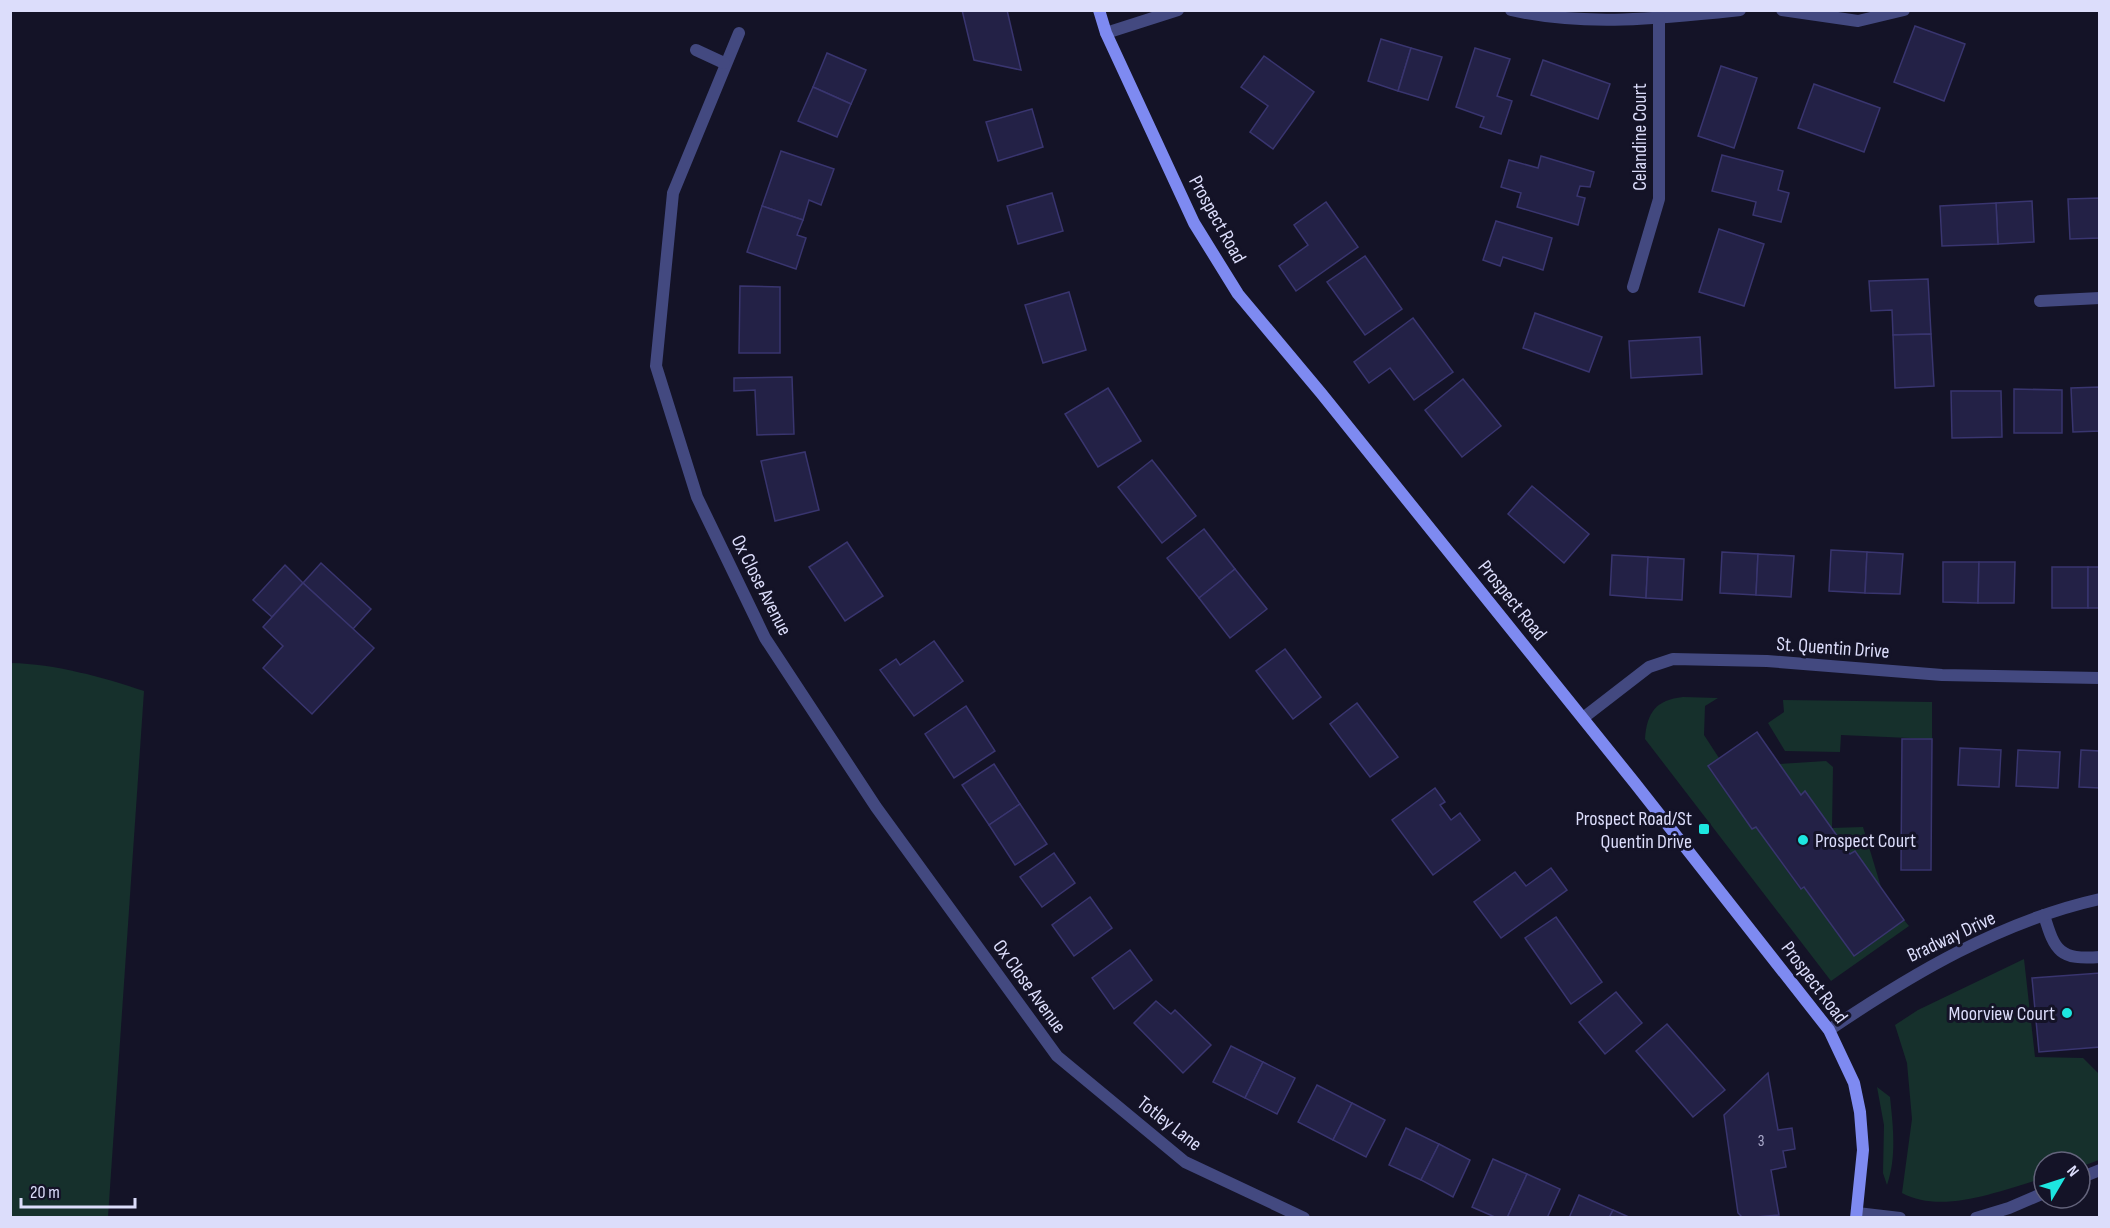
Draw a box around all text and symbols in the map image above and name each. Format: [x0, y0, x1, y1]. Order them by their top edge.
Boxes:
street label: Celandine Court [1628, 83, 1652, 191]
street label: Prospect Road [1183, 172, 1251, 267]
street label: Ox Close Avenue [726, 531, 797, 640]
street label: Prospect Road [1473, 556, 1552, 646]
street label: St. Quentin Drive [1776, 632, 1890, 664]
place label: Prospect Road/St Quentin Drive [1575, 807, 1692, 854]
marker: Prospect Road/St Quentin Drive [1697, 822, 1711, 836]
place label: Prospect Court [1815, 829, 1916, 853]
marker: Prospect Court [1796, 833, 1810, 847]
street label: Bradway Drive [1903, 906, 1999, 968]
street label: Ox Close Avenue [987, 935, 1071, 1038]
street label: Prospect Road [1776, 937, 1853, 1028]
place label: Moorview Court [1949, 1002, 2055, 1026]
marker: Moorview Court [2060, 1006, 2074, 1020]
street label: Totley Lane [1132, 1091, 1206, 1156]
house number: 3 [1758, 1132, 1764, 1151]
north arrow [2032, 1150, 2092, 1210]
text: N [2062, 1162, 2083, 1181]
scale bar [21, 1171, 135, 1209]
text: 20 m [30, 1182, 60, 1203]

